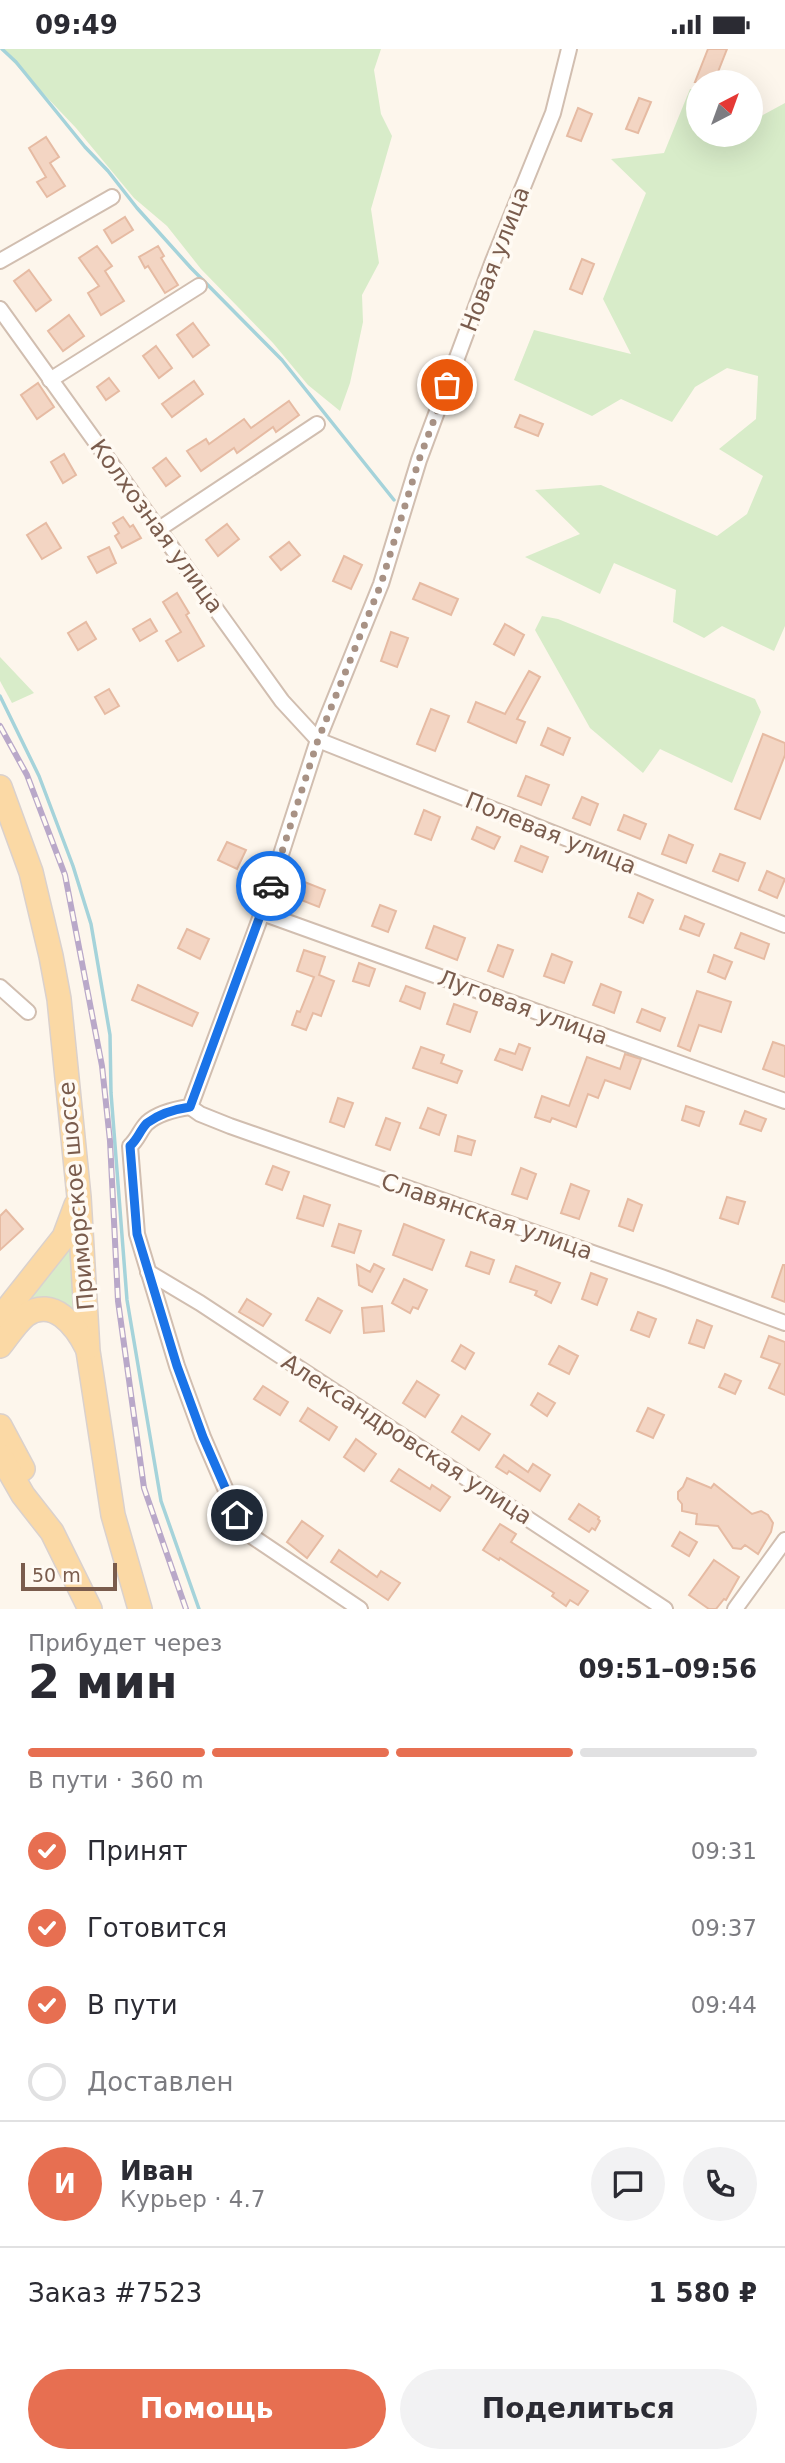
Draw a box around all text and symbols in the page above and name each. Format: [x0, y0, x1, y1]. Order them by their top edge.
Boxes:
text: 09:49 [35, 10, 118, 40]
north arrow [686, 70, 763, 147]
map controls [686, 70, 763, 147]
street label: Новая улица [455, 183, 535, 335]
pin [417, 355, 477, 415]
icon: bag [428, 366, 466, 404]
street label: Колхозная улица [85, 434, 229, 618]
street label: Полевая улица [462, 787, 640, 879]
courier [236, 851, 306, 921]
icon: car [252, 867, 290, 905]
street label: Луговая улица [435, 964, 611, 1050]
street label: Приморское шоссе [53, 1081, 99, 1311]
street label: Славянская улица [378, 1168, 596, 1264]
street label: Александровская улица [277, 1348, 537, 1530]
pin [207, 1485, 267, 1545]
icon: home [218, 1496, 256, 1534]
scale bar [21, 1560, 117, 1592]
text: 50 m [32, 1564, 81, 1586]
text: Прибудет через [28, 1630, 222, 1656]
text: 09:51–09:56 [578, 1654, 757, 1684]
text: 2 мин [28, 1655, 178, 1709]
text: В пути · 360 m [28, 1767, 204, 1793]
icon: check [28, 1832, 66, 1870]
text: Принят [87, 1836, 188, 1866]
text: 09:31 [691, 1838, 757, 1864]
icon: check [28, 1909, 66, 1947]
text: Готовится [87, 1913, 227, 1943]
text: 09:37 [691, 1915, 757, 1941]
icon: check [28, 1986, 66, 2024]
text: В пути [87, 1990, 178, 2020]
text: 09:44 [691, 1992, 757, 2018]
text: Доставлен [87, 2067, 234, 2097]
button: chat [591, 2147, 665, 2221]
button: phone [683, 2147, 757, 2221]
text: Иван [120, 2156, 194, 2186]
text: И [54, 2169, 76, 2199]
text: Курьер · 4.7 [120, 2186, 265, 2212]
text: Заказ #7523 [28, 2278, 202, 2308]
text: 1 580 ₽ [648, 2278, 757, 2308]
button: Помощь [28, 2369, 386, 2449]
button: Поделиться [400, 2369, 757, 2449]

